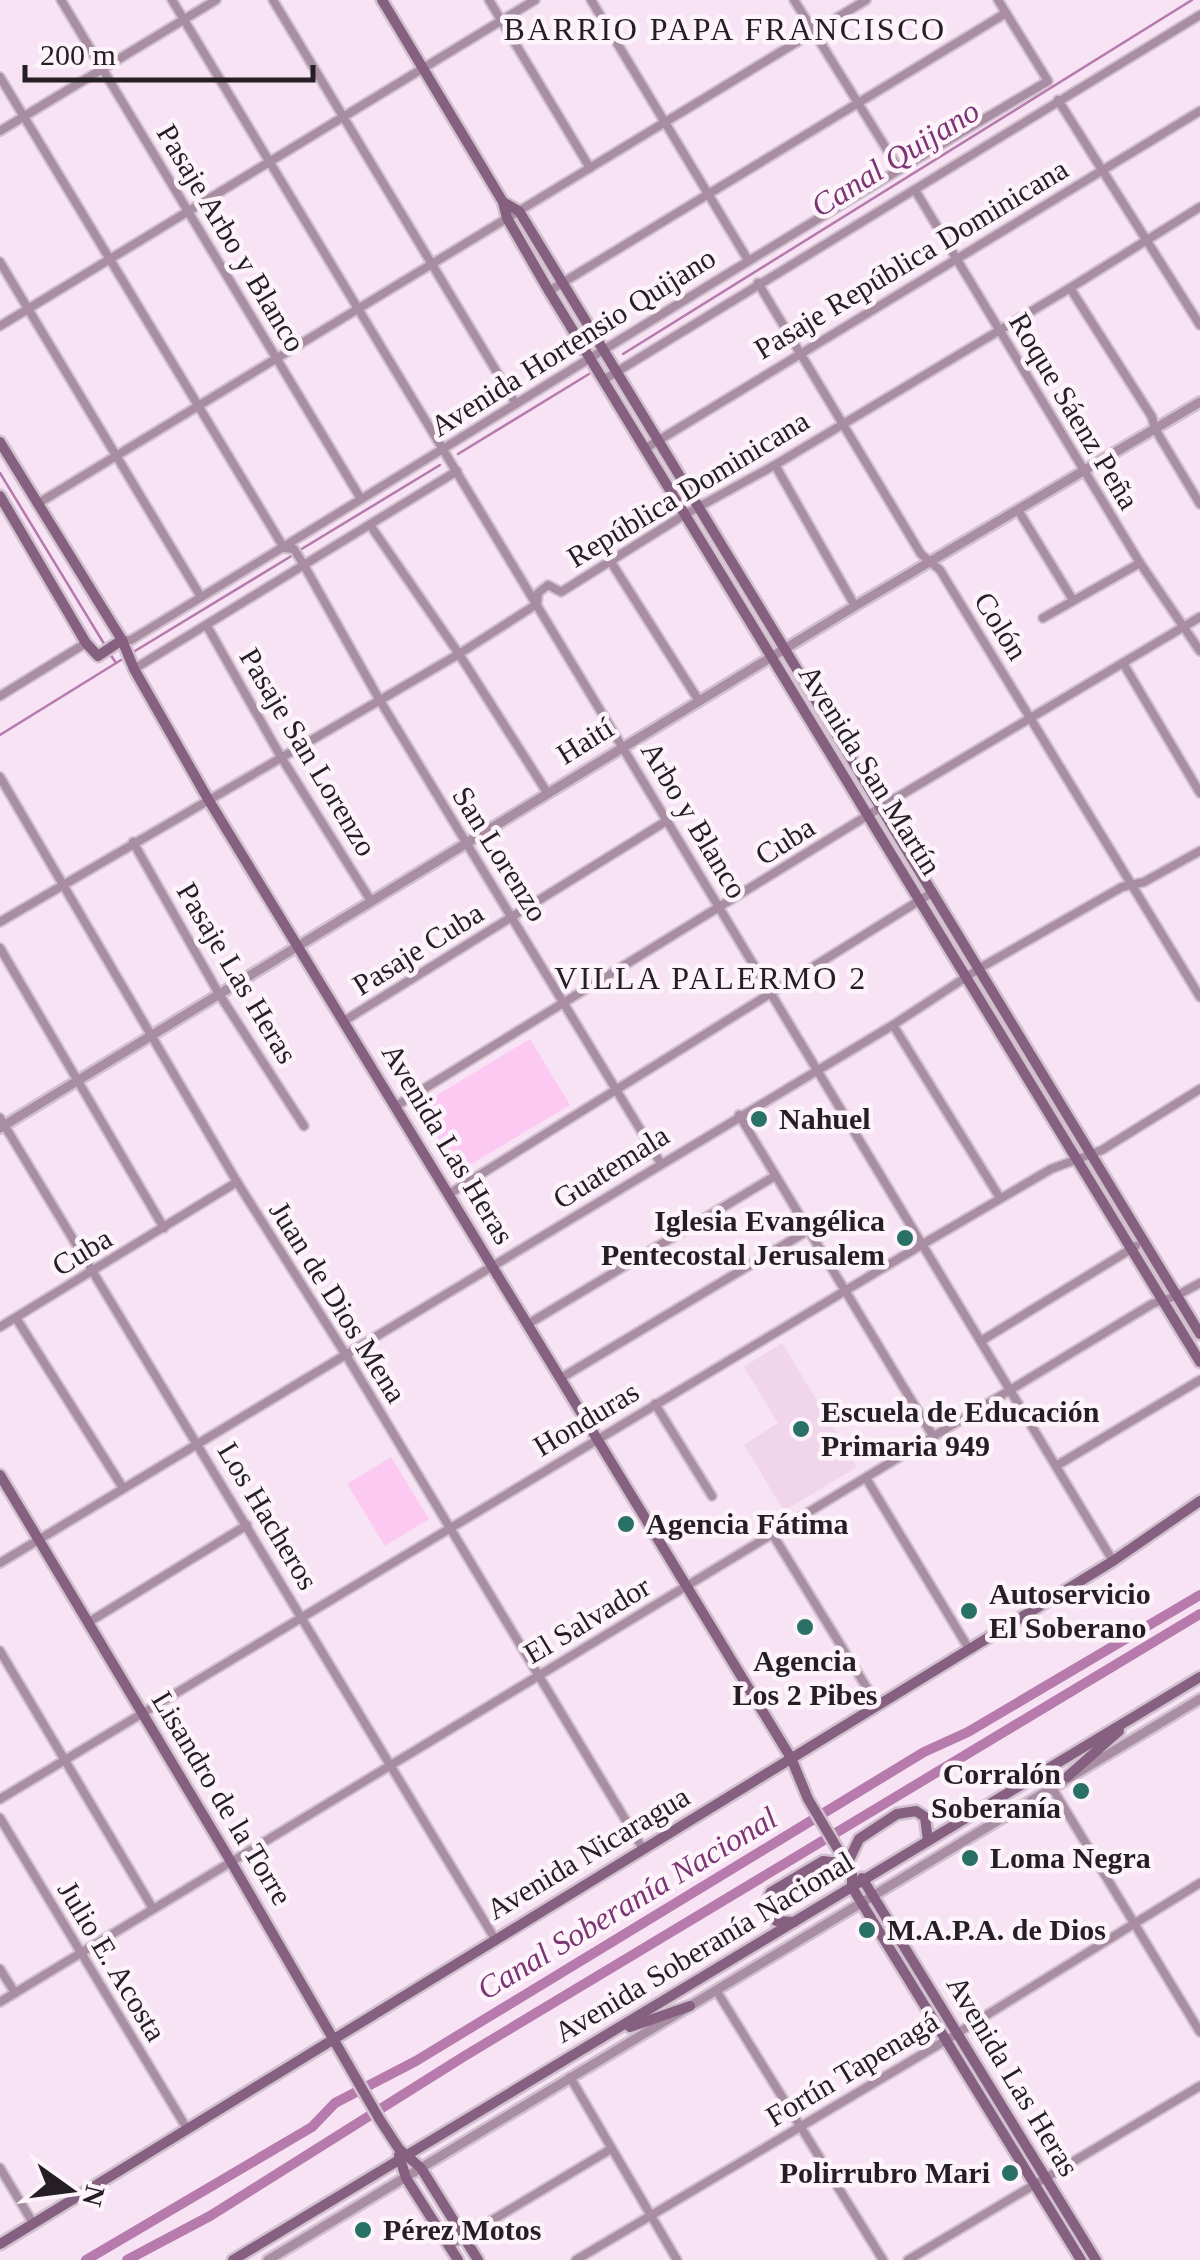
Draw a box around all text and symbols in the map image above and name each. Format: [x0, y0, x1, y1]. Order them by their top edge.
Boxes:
district label: BARRIO PAPA FRANCISCO [503, 11, 947, 47]
scale bar [25, 20, 312, 82]
text: 200 m [40, 38, 116, 71]
water label: Canal Quijano [804, 92, 986, 224]
street label: Pasaje Arbo y Blanco [151, 118, 312, 357]
street label: Pasaje República Dominicana [748, 152, 1073, 365]
street label: Avenida Hortensio Quijano [424, 240, 721, 443]
street label: Roque Sáenz Peña [1003, 307, 1146, 515]
street label: República Dominicana [561, 403, 814, 574]
street label: Colón [968, 586, 1035, 666]
street label: Pasaje San Lorenzo [233, 642, 383, 862]
street label: Avenida San Martín [793, 659, 948, 881]
street label: Haití [551, 710, 619, 770]
street label: Arbo y Blanco [635, 736, 754, 904]
street label: San Lorenzo [446, 780, 555, 927]
street label: Cuba [749, 810, 820, 871]
street label: Pasaje Las Heras [171, 876, 304, 1069]
street label: Pasaje Cuba [346, 896, 489, 1002]
district label: VILLA PALERMO 2 [554, 960, 868, 996]
street label: Avenida Las Heras [376, 1038, 521, 1250]
place label: Nahuel [779, 1102, 871, 1135]
marker: Nahuel [748, 1108, 770, 1130]
street label: Guatemala [547, 1118, 675, 1215]
street label: Juan de Dios Mena [263, 1195, 414, 1408]
place label: Iglesia Evangélica Pentecostal Jerusalem [601, 1204, 885, 1271]
street label: Cuba [46, 1221, 117, 1282]
marker: Iglesia Evangélica Pentecostal Jerusalem [894, 1227, 916, 1249]
street label: Honduras [527, 1374, 644, 1463]
place label: Escuela de Educación Primaria 949 [821, 1395, 1100, 1462]
marker: Escuela de Educación Primaria 949 [790, 1418, 812, 1440]
street label: Los Hacheros [212, 1436, 325, 1595]
place label: Agencia Fátima [646, 1507, 848, 1540]
marker: Agencia Fátima [615, 1513, 637, 1535]
street label: El Salvador [518, 1569, 656, 1670]
place label: Autoservicio El Soberano [989, 1577, 1151, 1644]
marker: Autoservicio El Soberano [958, 1600, 980, 1622]
marker: Agencia Los 2 Pibes [794, 1616, 816, 1638]
place label: Agencia Los 2 Pibes [732, 1644, 878, 1711]
street label: Lisandro de la Torre [146, 1685, 299, 1910]
place label: Corralón Soberanía [931, 1757, 1061, 1824]
street label: Avenida Nicaragua [481, 1779, 695, 1926]
marker: Corralón Soberanía [1070, 1780, 1092, 1802]
water label: Canal Soberanía Nacional [471, 1799, 783, 2007]
place label: Loma Negra [990, 1841, 1151, 1874]
street label: Avenida Soberanía Nacional [548, 1844, 859, 2049]
marker: Loma Negra [959, 1847, 981, 1869]
street label: Julio E. Acosta [52, 1875, 173, 2047]
place label: M.A.P.A. de Dios [887, 1913, 1106, 1946]
marker: M.A.P.A. de Dios [856, 1919, 878, 1941]
street label: Avenida Las Heras [941, 1970, 1086, 2182]
street label: Fortín Tapenagá [760, 2004, 944, 2133]
north arrow [20, 2140, 120, 2240]
place label: Polirrubro Mari [780, 2156, 990, 2189]
marker: Polirrubro Mari [999, 2162, 1021, 2184]
text: N [76, 2182, 111, 2209]
place label: Pérez Motos [383, 2213, 542, 2246]
marker: Pérez Motos [352, 2219, 374, 2241]

